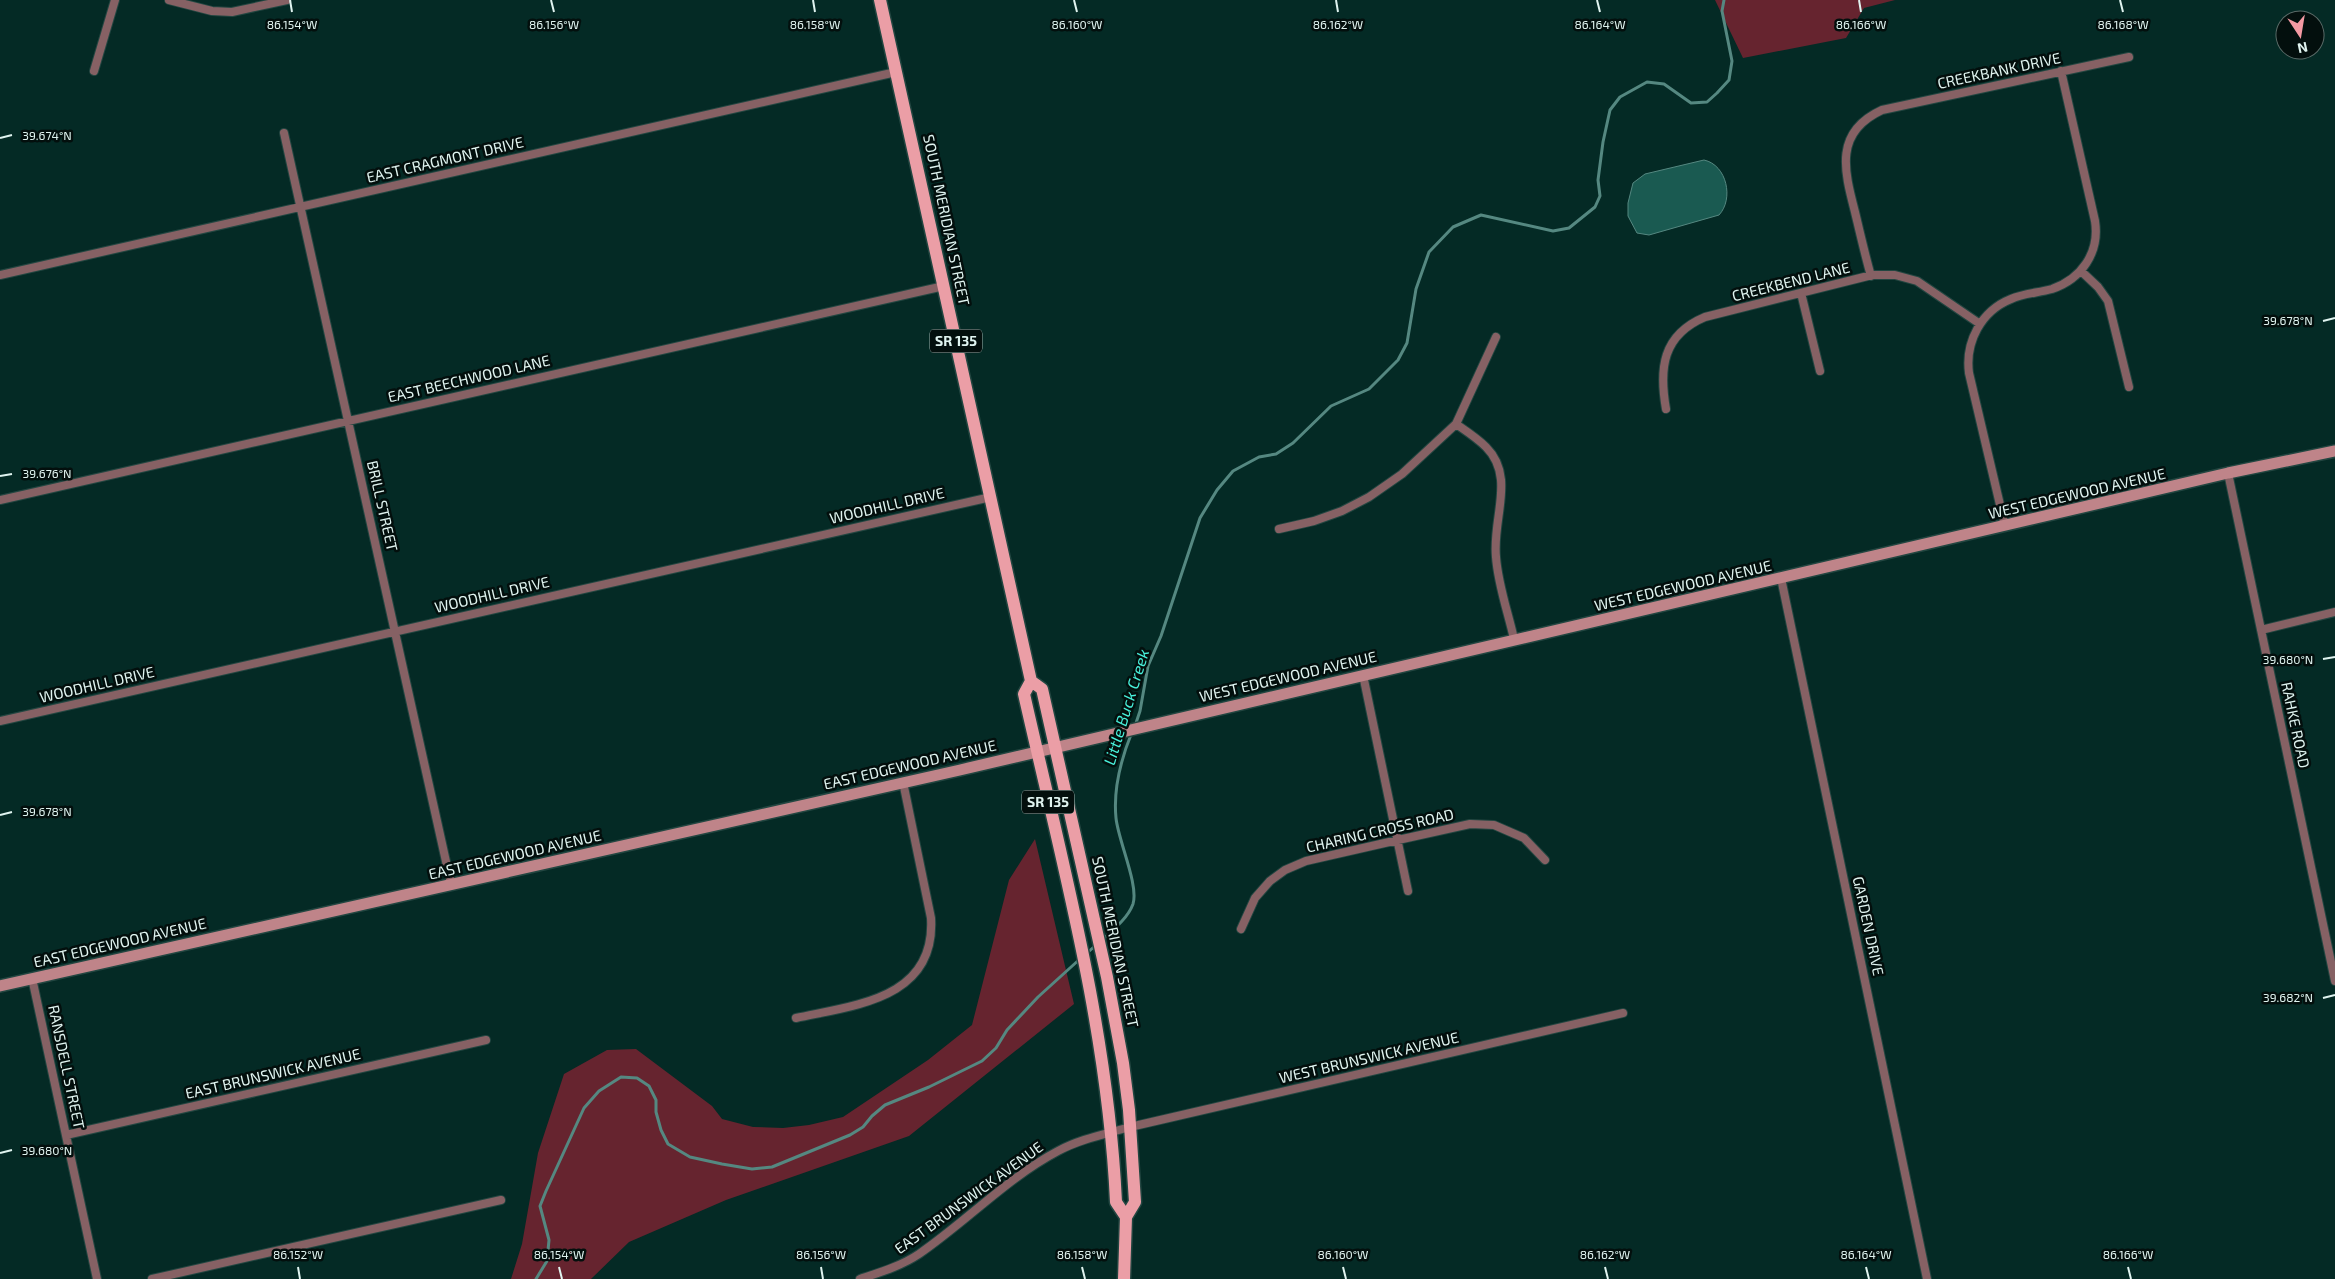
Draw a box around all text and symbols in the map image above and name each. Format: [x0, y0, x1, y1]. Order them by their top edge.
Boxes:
north arrow [2275, 10, 2325, 60]
text: 86.154°W [267, 17, 317, 31]
text: 86.156°W [529, 17, 579, 31]
text: 86.158°W [790, 17, 840, 31]
text: 86.160°W [1052, 17, 1103, 31]
text: 86.162°W [1313, 17, 1363, 31]
text: 86.164°W [1574, 17, 1626, 31]
text: 86.166°W [1836, 17, 1886, 31]
text: 86.168°W [2097, 17, 2149, 31]
text: N [2296, 39, 2310, 58]
street label: CREEKBANK DRIVE [1936, 48, 2062, 92]
text: 39.674°N [22, 128, 72, 142]
street label: EAST CRAGMONT DRIVE [365, 132, 525, 186]
street label: SOUTH MERIDIAN STREET [920, 133, 974, 307]
street label: CREEKBEND LANE [1730, 258, 1852, 304]
text: 39.678°N [2263, 313, 2313, 327]
road number: SR 135 [930, 330, 982, 352]
street label: EAST BEECHWOOD LANE [386, 351, 552, 405]
street label: BRILL STREET [364, 459, 402, 553]
street label: WEST EDGEWOOD AVENUE [1986, 464, 2167, 522]
text: 39.676°N [23, 466, 71, 480]
street label: WOODHILL DRIVE [828, 483, 946, 527]
street label: WEST EDGEWOOD AVENUE [1592, 556, 1773, 614]
street label: WOODHILL DRIVE [433, 572, 551, 616]
water label: Little Buck Creek [1099, 647, 1152, 767]
street label: WEST EDGEWOOD AVENUE [1197, 647, 1378, 705]
text: 39.680°N [2263, 652, 2313, 666]
street label: WOODHILL DRIVE [38, 662, 156, 706]
street label: RAHKE ROAD [2278, 680, 2314, 770]
street label: EAST EDGEWOOD AVENUE [822, 735, 998, 793]
road number: SR 135 [1022, 790, 1074, 814]
text: 39.678°N [22, 804, 72, 818]
street label: CHARING CROSS ROAD [1304, 804, 1455, 856]
street label: EAST EDGEWOOD AVENUE [427, 825, 603, 883]
street label: SOUTH MERIDIAN STREET [1089, 855, 1143, 1029]
street label: GARDEN DRIVE [1850, 875, 1888, 977]
street label: EAST EDGEWOOD AVENUE [32, 913, 208, 971]
text: 39.682°N [2263, 990, 2313, 1004]
street label: RANSDELL STREET [45, 1003, 89, 1131]
street label: WEST BRUNSWICK AVENUE [1277, 1028, 1460, 1086]
street label: EAST BRUNSWICK AVENUE [183, 1044, 362, 1102]
street label: EAST BRUNSWICK AVENUE [891, 1137, 1046, 1257]
text: 39.680°N [22, 1143, 72, 1157]
text: 86.152°W [273, 1247, 323, 1261]
text: 86.154°W [534, 1247, 584, 1261]
text: 86.156°W [796, 1247, 846, 1261]
text: 86.158°W [1057, 1247, 1107, 1261]
text: 86.160°W [1318, 1247, 1369, 1261]
text: 86.162°W [1580, 1247, 1630, 1261]
text: 86.164°W [1840, 1247, 1892, 1261]
text: 86.166°W [2103, 1247, 2153, 1261]

